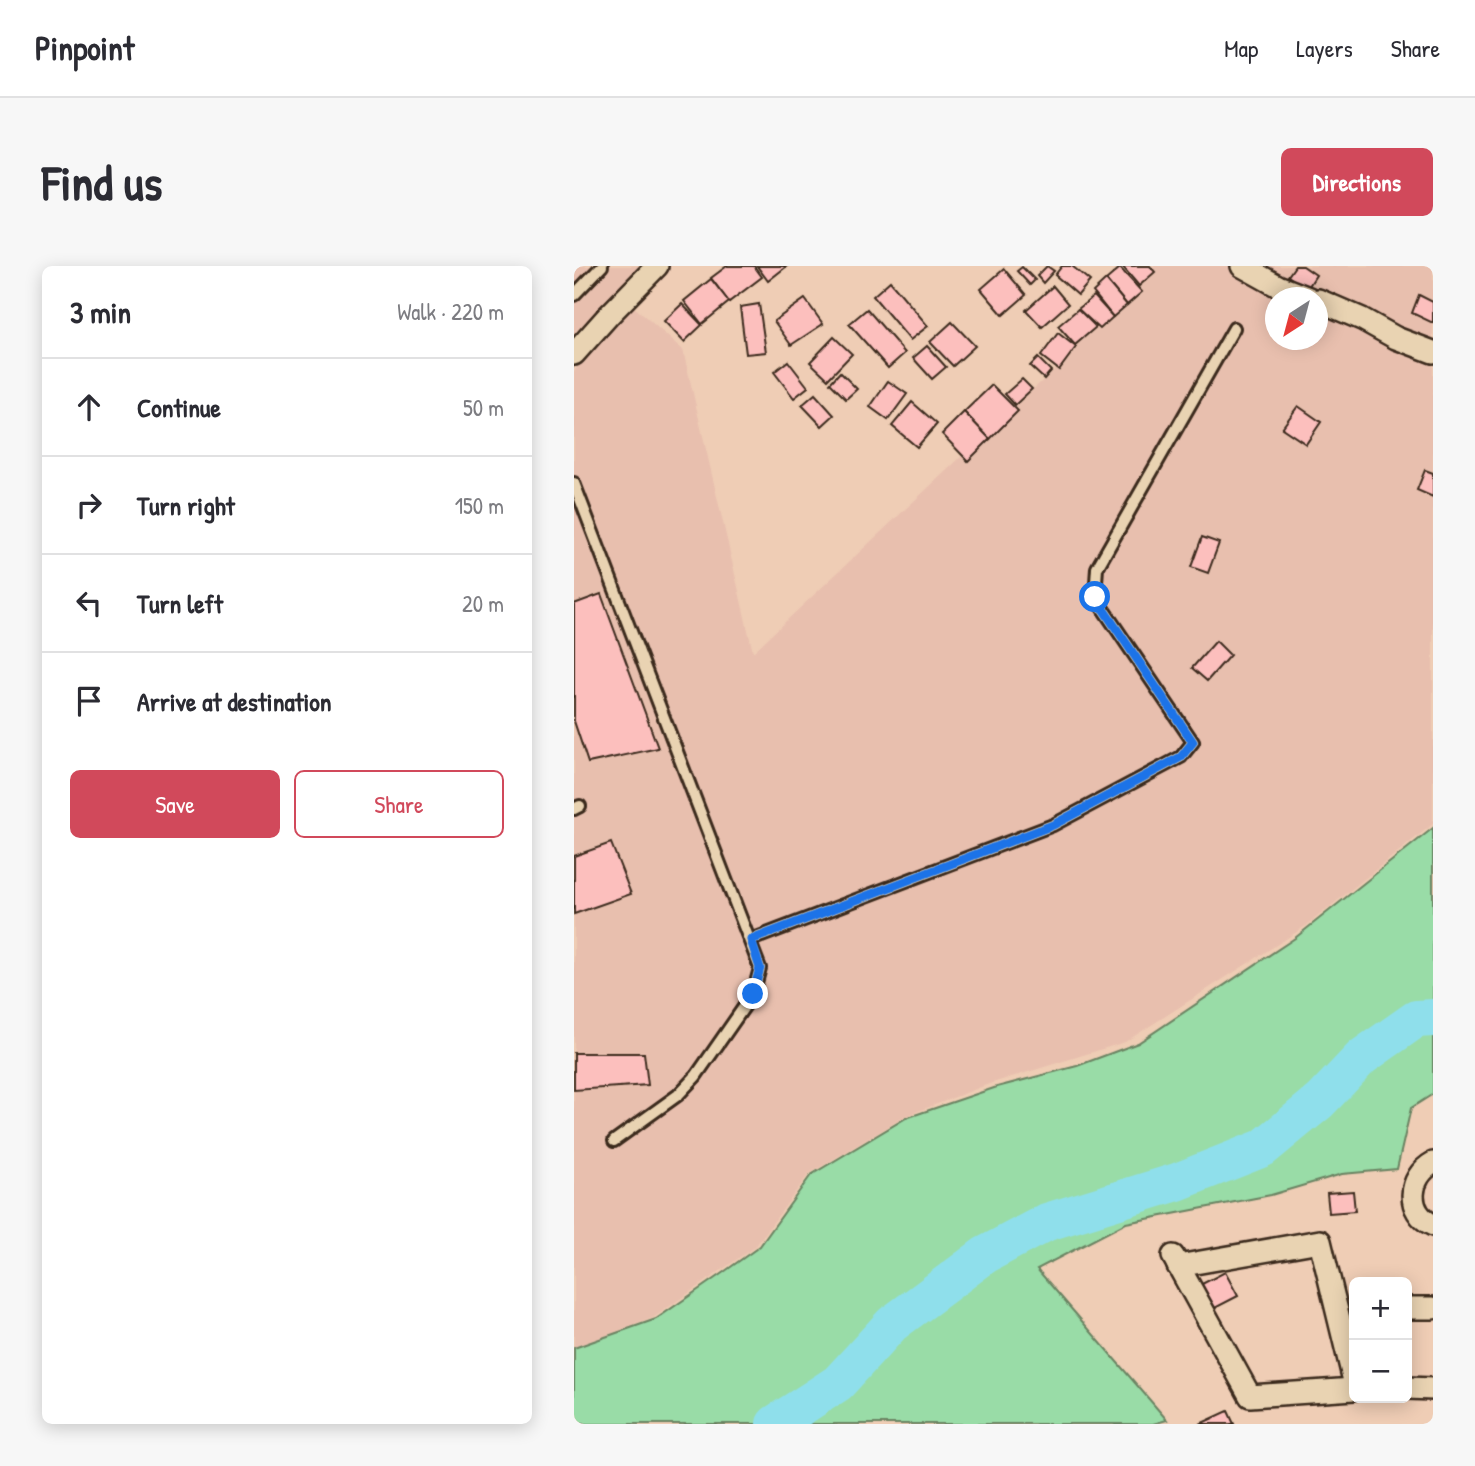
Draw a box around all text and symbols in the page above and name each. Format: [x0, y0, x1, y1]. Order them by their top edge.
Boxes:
text: Pinpoint [35, 26, 134, 70]
text: Map [1224, 32, 1258, 64]
text: Layers [1296, 32, 1353, 64]
text: Share [1391, 32, 1440, 64]
button: Directions [1281, 148, 1433, 216]
text: Find us [42, 149, 162, 215]
north arrow [1265, 287, 1328, 350]
text: 3 min [70, 292, 131, 332]
text: Walk · 220 m [397, 296, 504, 327]
icon: ahead [70, 388, 108, 426]
text: Continue [137, 390, 221, 425]
text: 50 m [463, 392, 504, 423]
icon: right [70, 486, 108, 524]
text: Turn right [137, 488, 235, 523]
text: 150 m [455, 490, 504, 521]
route start [1079, 581, 1110, 612]
icon: left [70, 584, 108, 622]
text: Turn left [137, 586, 223, 621]
text: 20 m [462, 588, 504, 619]
icon: arrive [70, 682, 108, 720]
text: Arrive at destination [137, 684, 332, 719]
button: Save [70, 770, 280, 838]
button: Share [294, 770, 504, 838]
route end [737, 978, 768, 1009]
map controls [1349, 1277, 1412, 1403]
button: + [1349, 1277, 1412, 1340]
button: − [1349, 1340, 1412, 1403]

